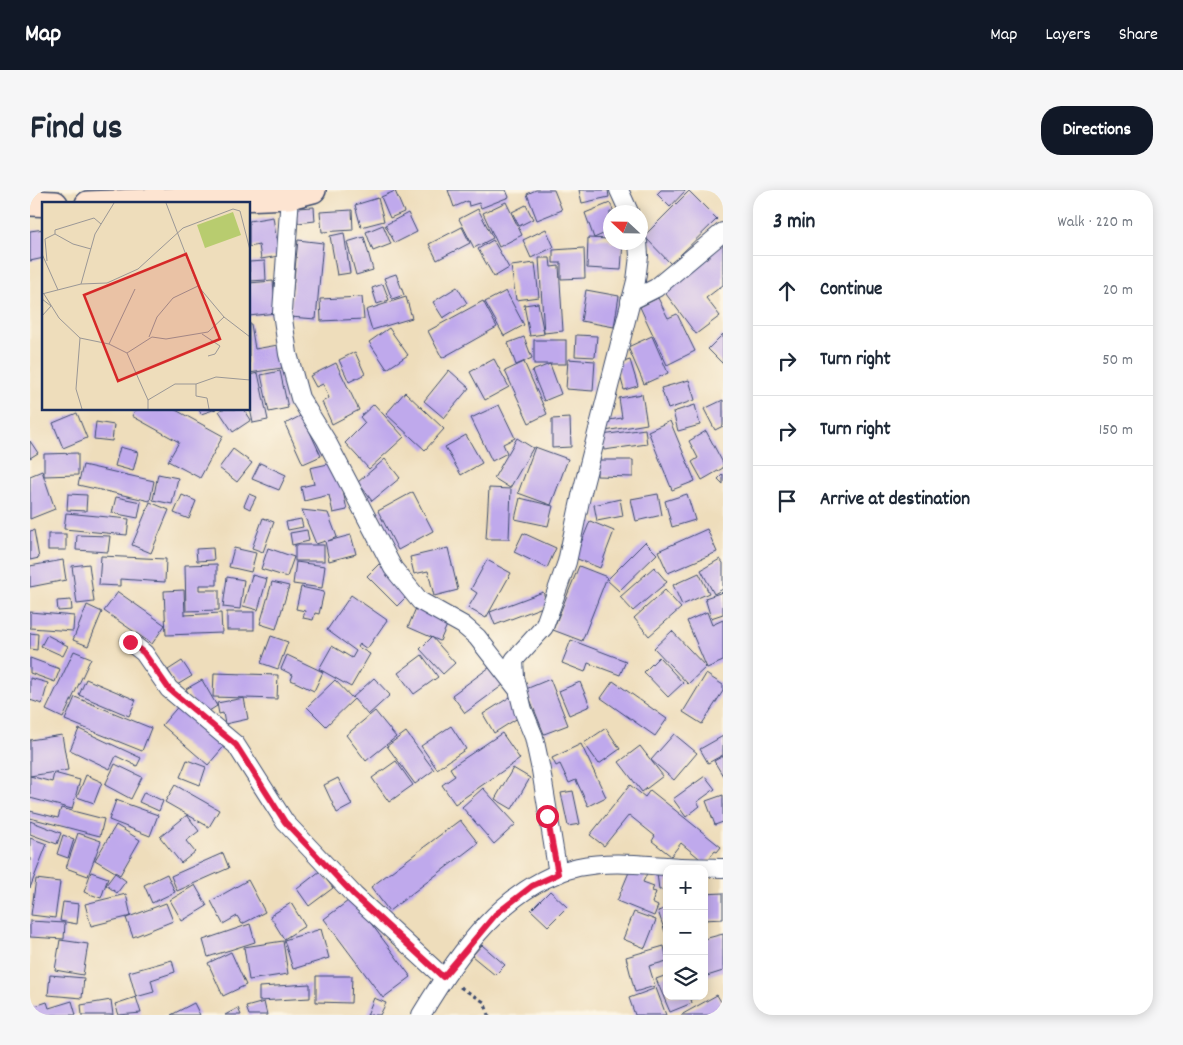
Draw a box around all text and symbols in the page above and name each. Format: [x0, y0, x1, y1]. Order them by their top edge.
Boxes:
text: Map [25, 18, 61, 52]
text: Map [990, 23, 1017, 48]
text: Layers [1045, 23, 1091, 48]
text: Share [1119, 23, 1158, 48]
text: Find us [30, 105, 122, 155]
button: Directions [1041, 106, 1153, 155]
inset map [42, 202, 250, 410]
north arrow [603, 205, 648, 250]
text: 3 min [773, 208, 815, 238]
text: Walk · 220 m [1058, 211, 1133, 234]
icon: ahead [773, 277, 801, 305]
text: Continue [820, 277, 882, 304]
text: 20 m [1103, 279, 1133, 302]
icon: right [773, 347, 801, 375]
text: Turn right [820, 347, 891, 374]
text: 50 m [1102, 349, 1133, 372]
icon: right [773, 417, 801, 445]
text: Turn right [820, 417, 891, 444]
text: 150 m [1099, 419, 1133, 442]
icon: arrive [773, 487, 801, 515]
text: Arrive at destination [820, 487, 970, 514]
route end [119, 631, 142, 654]
route start [536, 805, 559, 828]
map controls [663, 865, 708, 1000]
button: + [663, 865, 708, 910]
button: − [663, 910, 708, 955]
button: layers [663, 955, 708, 1000]

